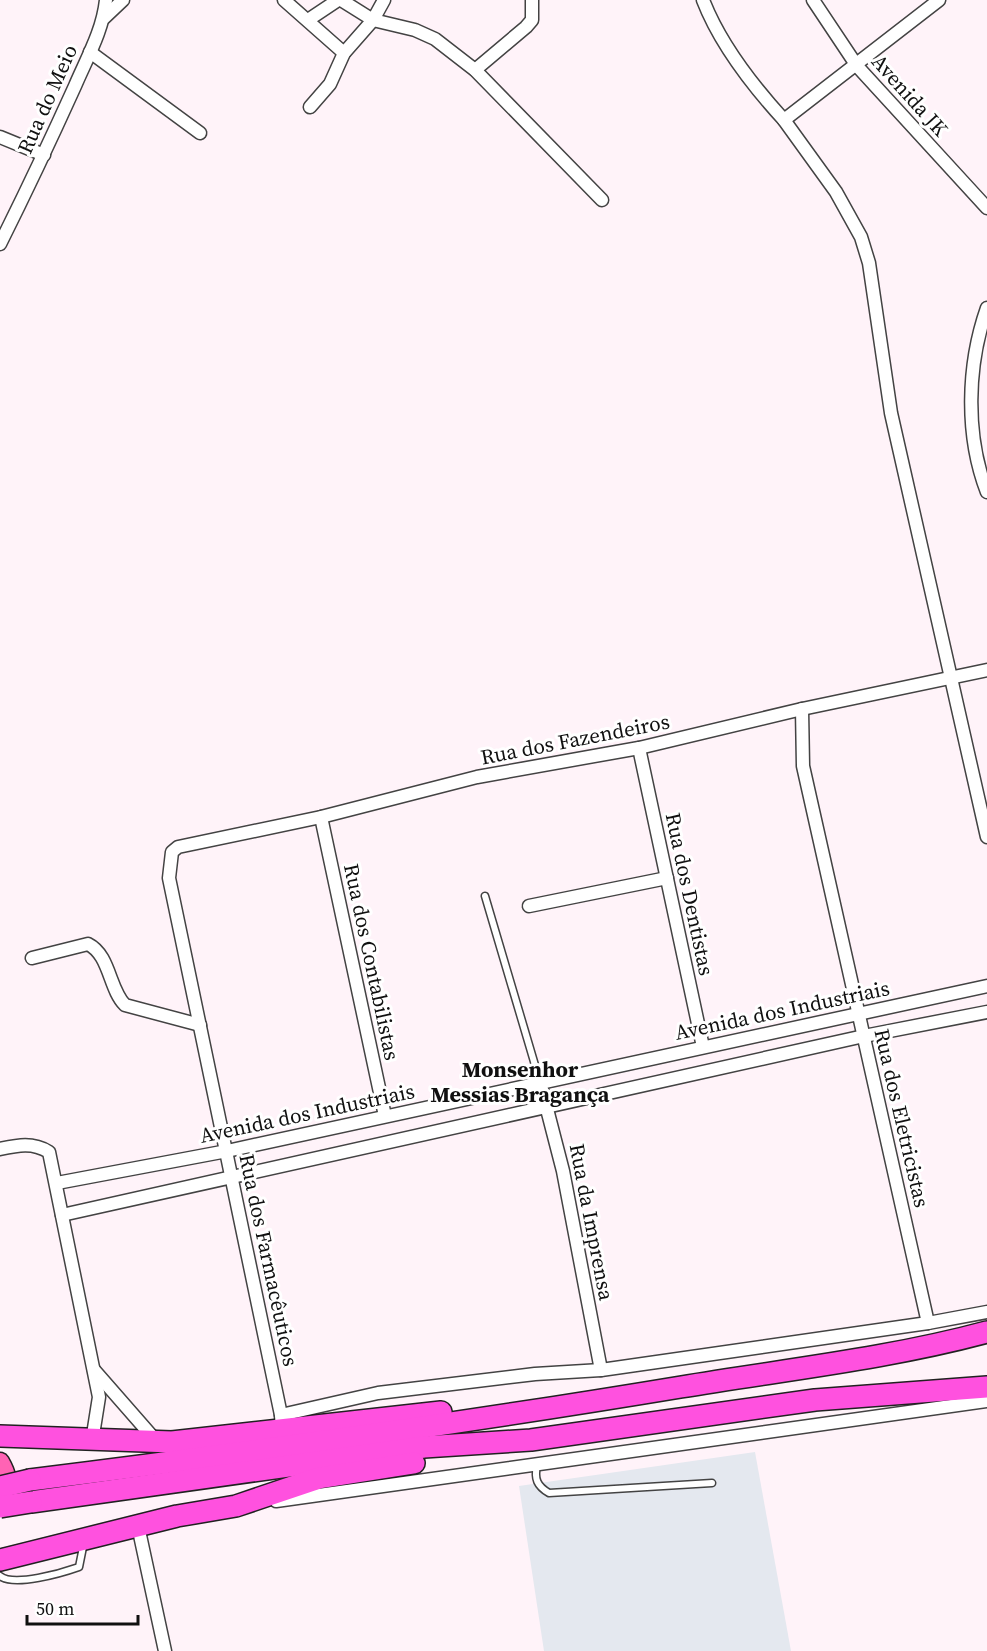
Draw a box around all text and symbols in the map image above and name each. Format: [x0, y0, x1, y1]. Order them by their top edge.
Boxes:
street label: Rua do Meio [10, 40, 84, 158]
street label: Avenida JK [865, 48, 955, 142]
street label: Rua dos Fazendeiros [478, 706, 672, 772]
street label: Rua dos Dentistas [659, 810, 721, 978]
street label: Rua dos Contabilistas [337, 861, 407, 1063]
street label: Avenida dos Industriais [672, 973, 892, 1047]
street label: Rua dos Eletricistas [867, 1026, 937, 1210]
district label: Monsenhor Messias Bragança [430, 1054, 610, 1109]
street label: Avenida dos Industriais [197, 1076, 417, 1150]
street label: Rua da Imprensa [563, 1141, 621, 1303]
street label: Rua dos Farmacêuticos [232, 1151, 306, 1369]
scale bar [27, 1588, 138, 1626]
text: 50 m [36, 1596, 74, 1621]

